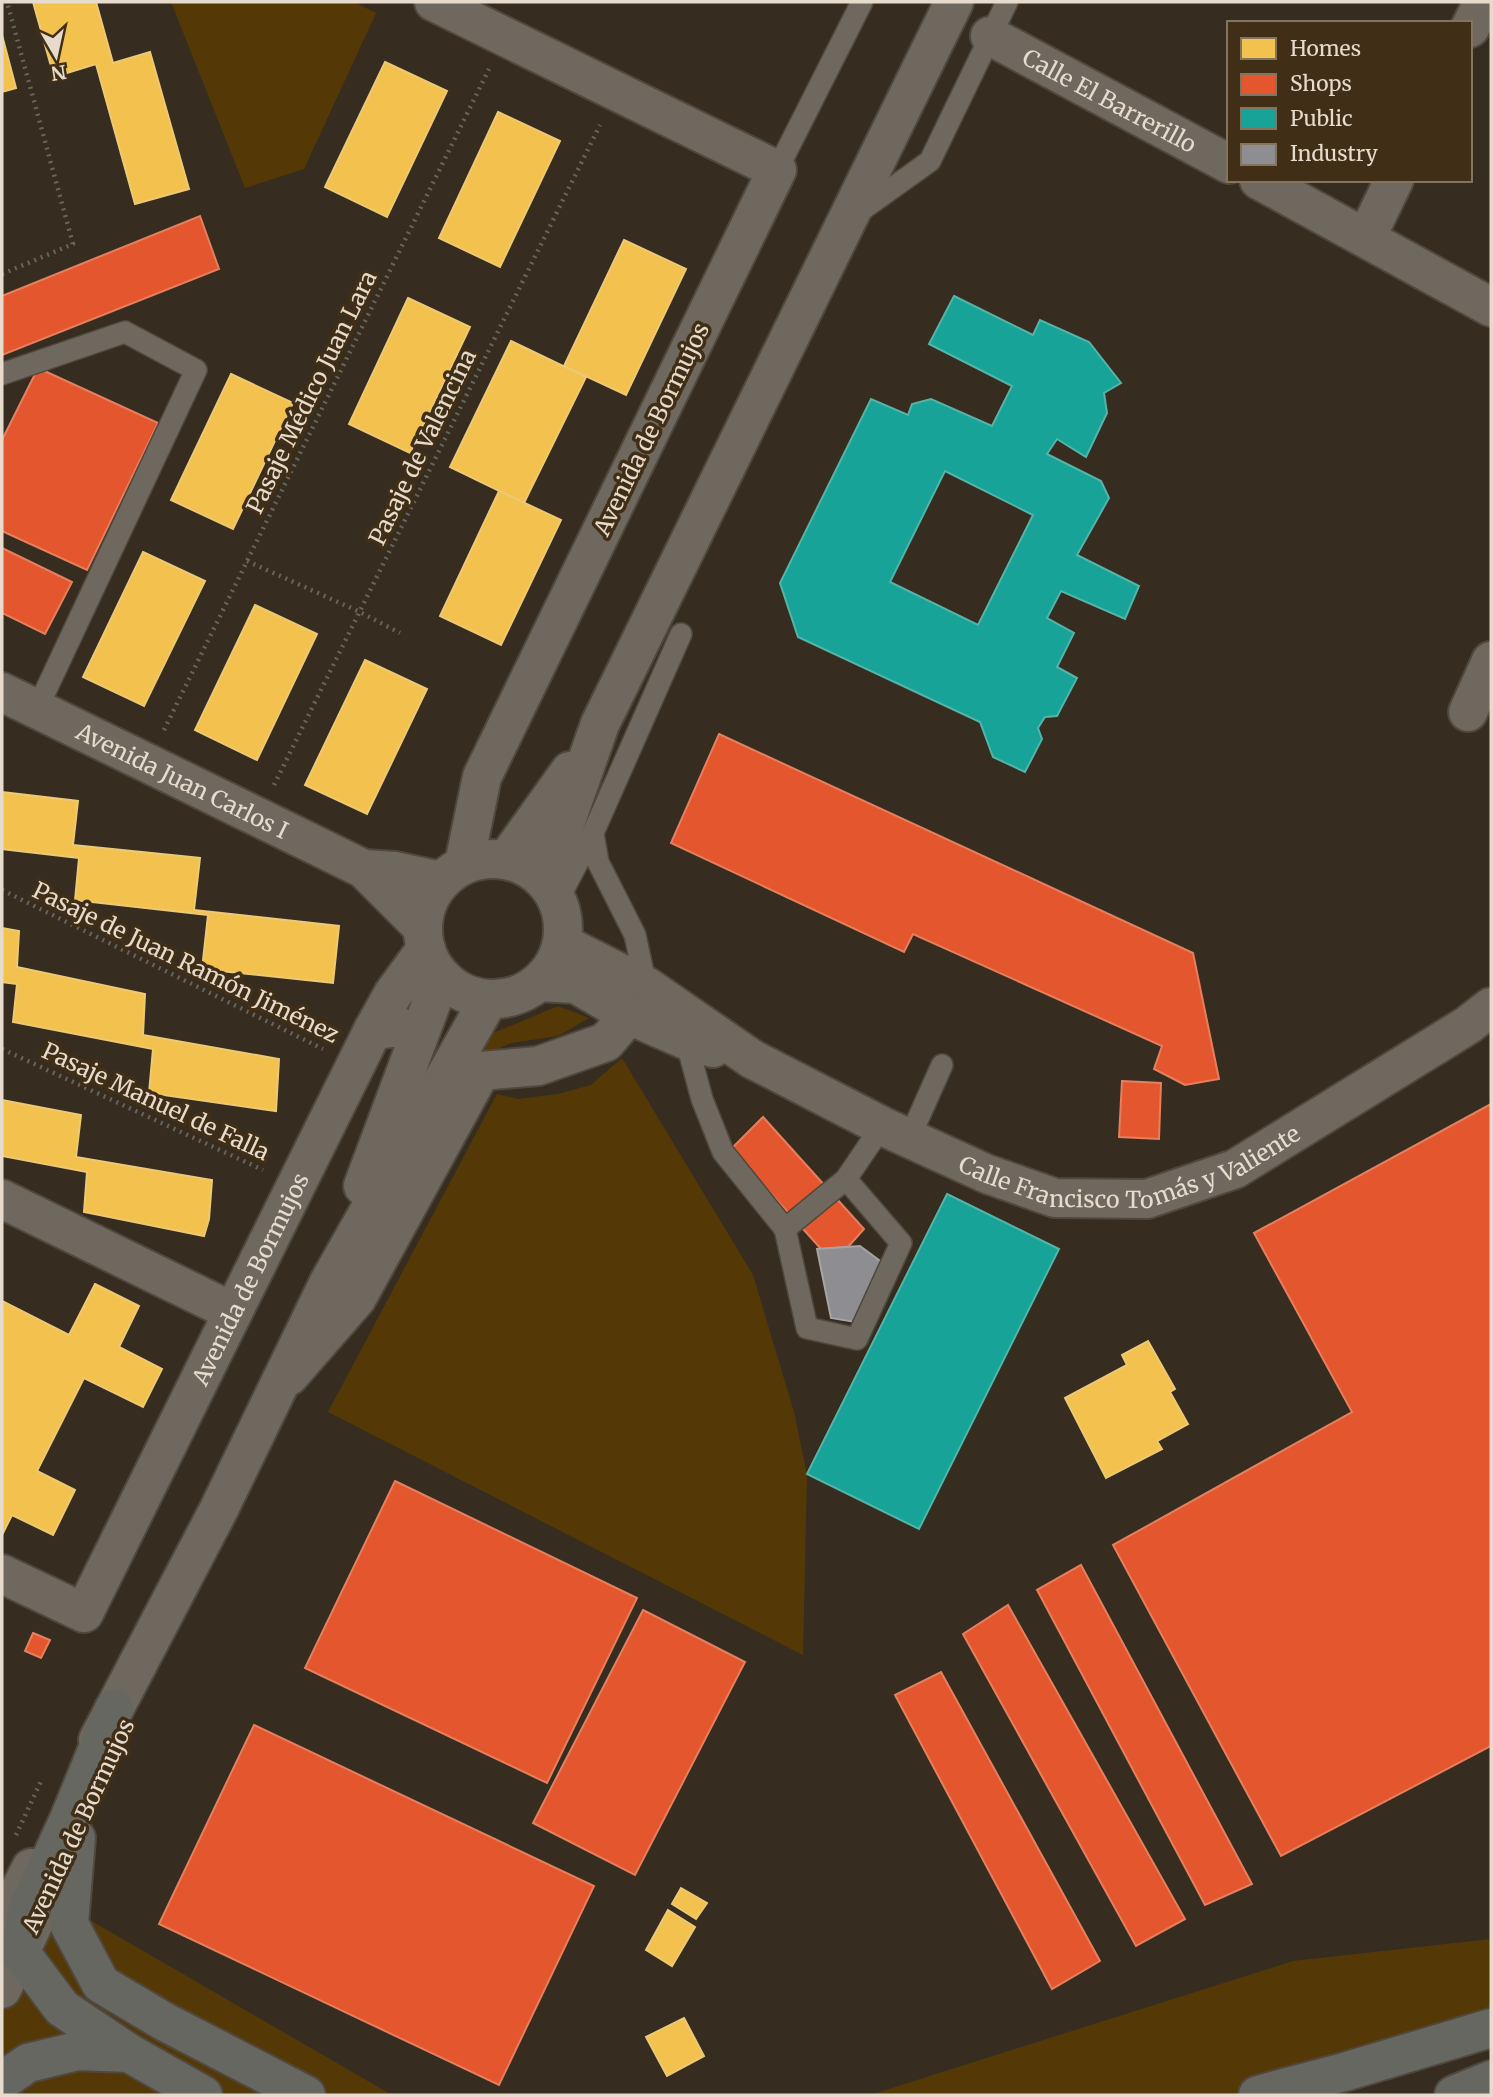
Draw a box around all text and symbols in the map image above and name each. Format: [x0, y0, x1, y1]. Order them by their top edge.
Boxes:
north arrow [21, 21, 91, 91]
legend [1227, 21, 1472, 182]
text: Homes [1290, 35, 1361, 62]
street label: Calle El Barrerillo [1018, 42, 1202, 159]
text: N [49, 60, 68, 86]
text: Shops [1290, 70, 1352, 97]
text: Public [1290, 105, 1353, 132]
text: Industry [1290, 140, 1379, 167]
street label: Pasaje Médico Juan Lara [240, 266, 382, 518]
street label: Avenida de Bormujos [586, 318, 715, 541]
street label: Pasaje de Valencina [362, 344, 482, 550]
street label: Avenida Juan Carlos I [71, 716, 293, 844]
street label: Pasaje de Juan Ramón Jiménez [28, 875, 344, 1049]
street label: Pasaje Manuel de Falla [38, 1036, 274, 1166]
street label: Calle Francisco Tomás y Valiente [955, 1118, 1305, 1214]
street label: Avenida de Bormujos [184, 1168, 315, 1391]
street label: Avenida de Bormujos [15, 1714, 140, 1939]

